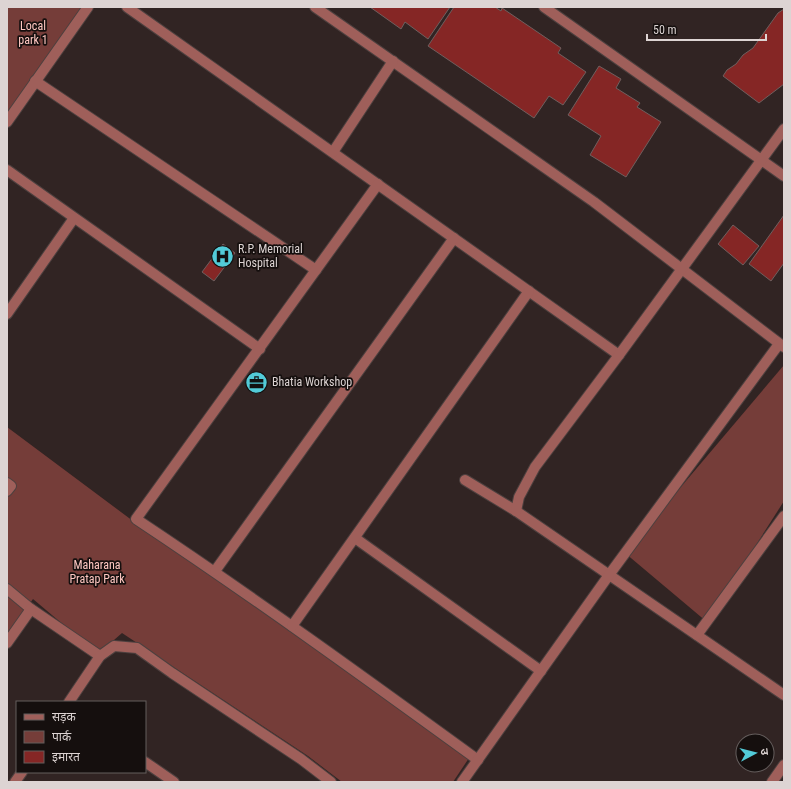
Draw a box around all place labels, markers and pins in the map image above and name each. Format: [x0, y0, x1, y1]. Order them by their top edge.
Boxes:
place label: R.P. Memorial Hospital [238, 242, 303, 270]
hospital icon: R.P. Memorial Hospital [209, 243, 235, 269]
office icon: Bhatia Workshop [243, 369, 269, 395]
place label: Bhatia Workshop [272, 375, 352, 389]

